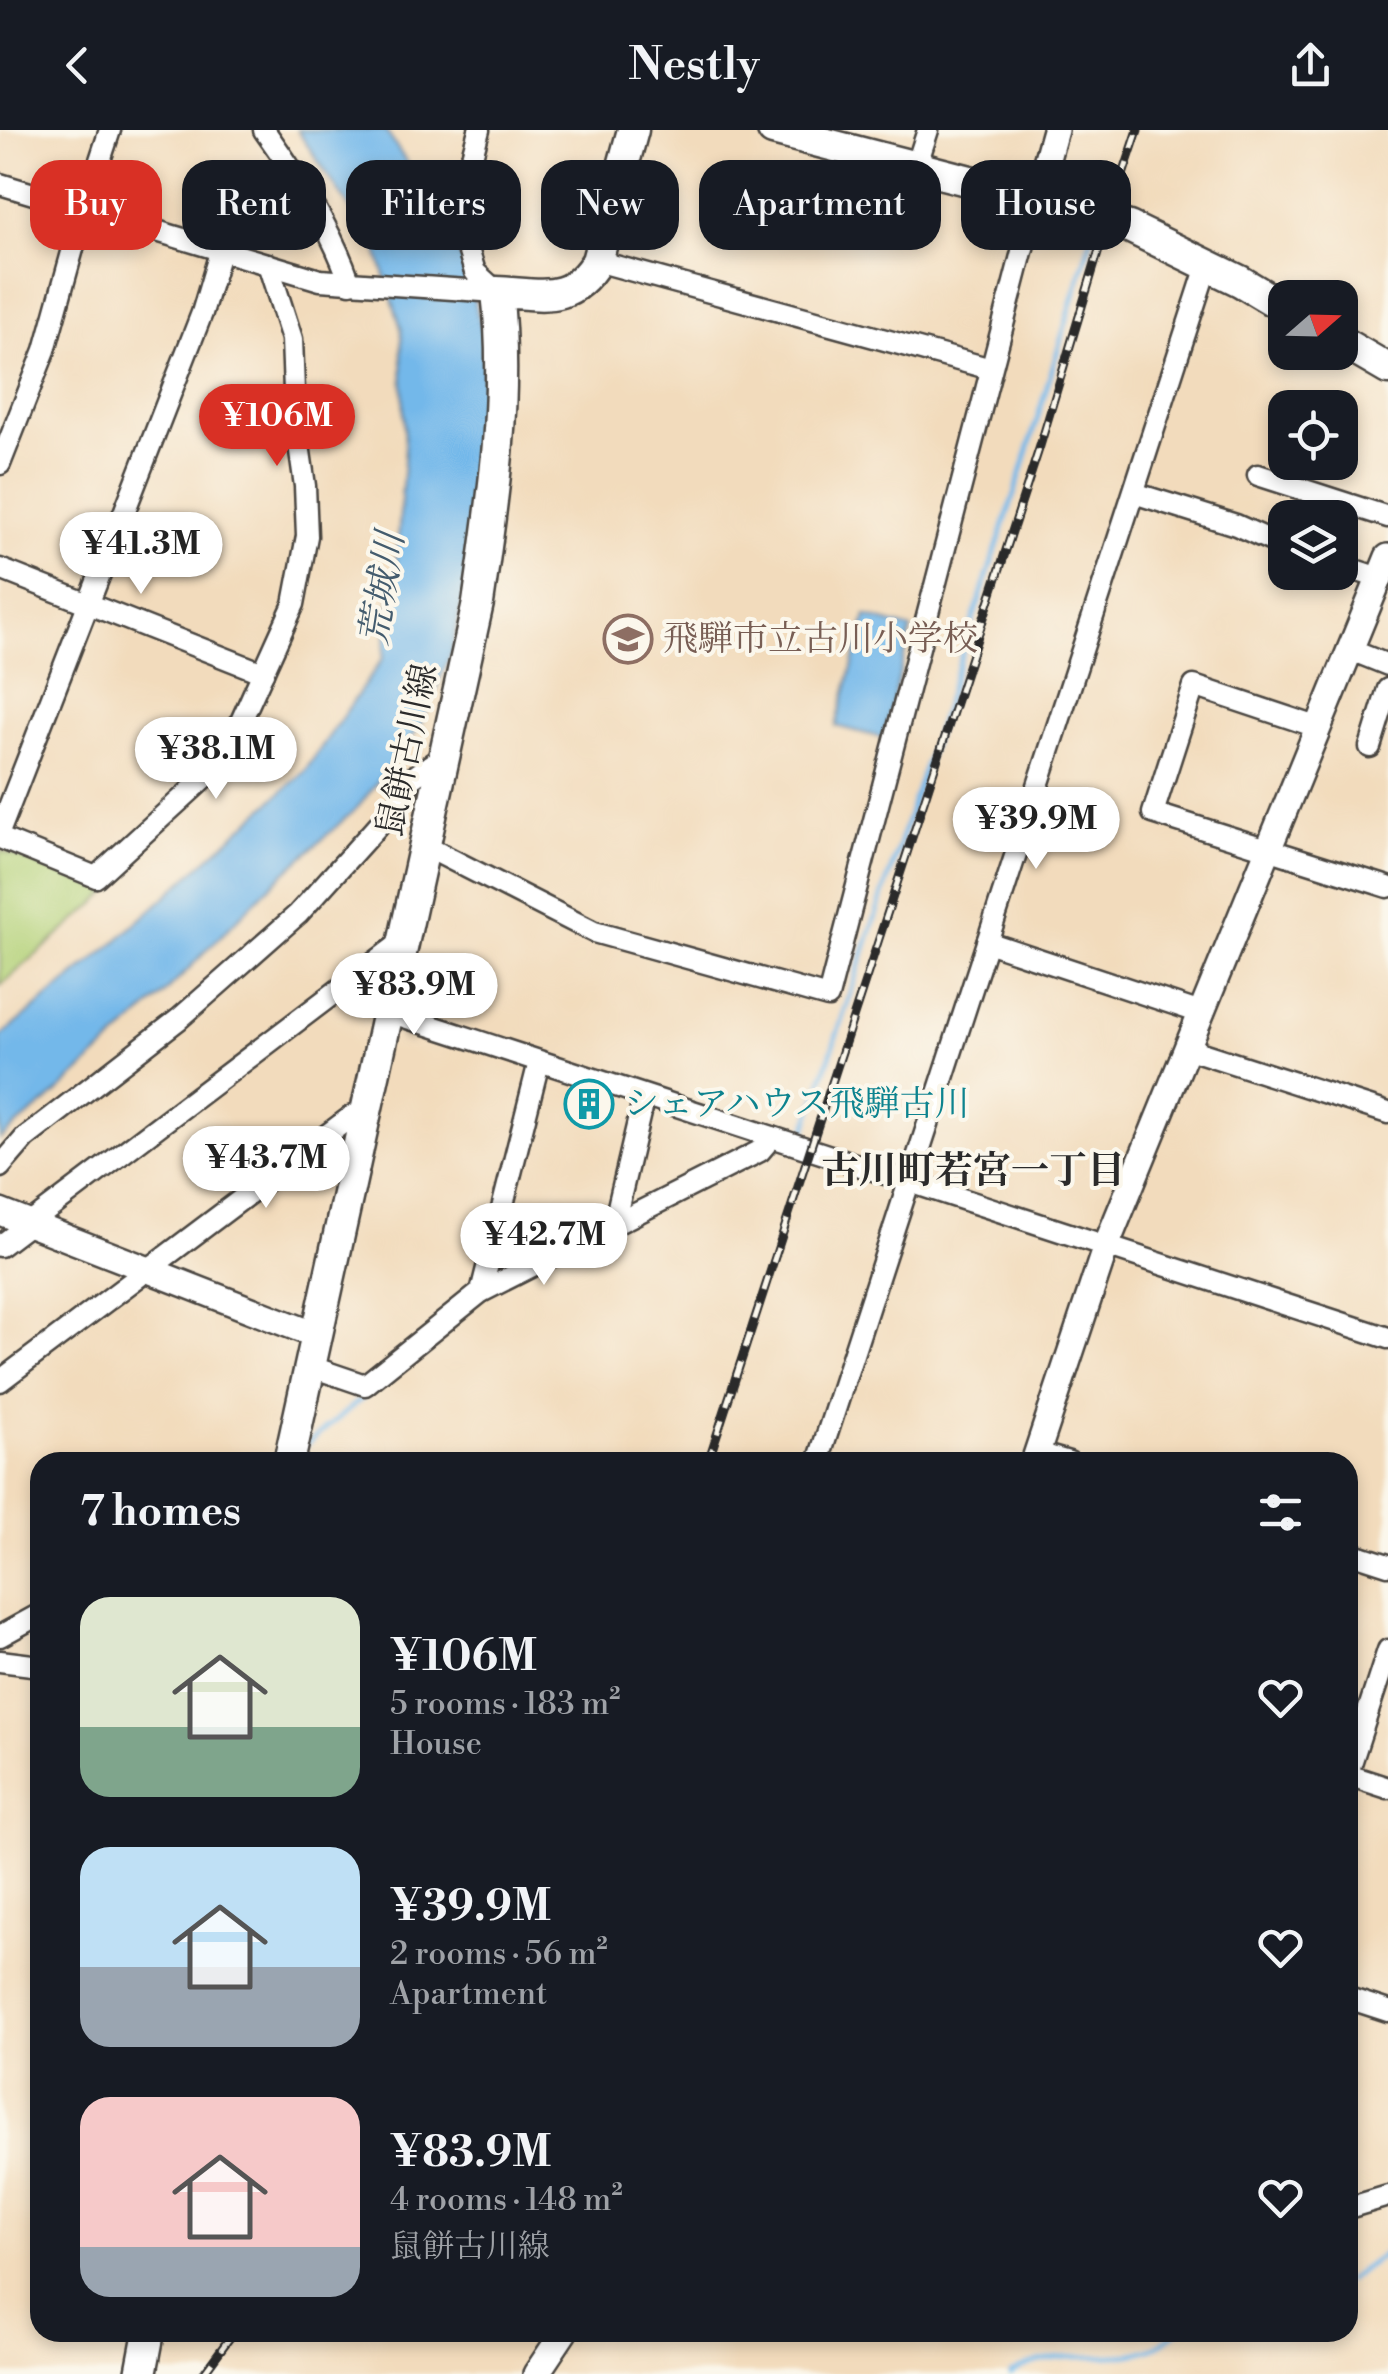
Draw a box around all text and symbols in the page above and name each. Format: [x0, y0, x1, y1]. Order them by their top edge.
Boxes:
text: Nestly [628, 37, 760, 94]
icon: back [50, 38, 105, 93]
icon: share [1283, 38, 1338, 93]
chip: Buy [30, 160, 162, 250]
chip: Rent [182, 160, 326, 250]
chip: Filters [346, 160, 521, 250]
chip: New [541, 160, 679, 250]
chip: Apartment [699, 160, 941, 250]
chip: House [961, 160, 1131, 250]
north arrow [1268, 280, 1358, 370]
map controls [1268, 280, 1358, 590]
pin: ¥106M [207, 384, 347, 469]
button: locate [1268, 390, 1358, 480]
text: ¥106M [221, 396, 333, 436]
button: layers [1268, 500, 1358, 590]
pin: ¥41.3M [60, 512, 222, 597]
text: ¥41.3M [82, 524, 200, 564]
water label: 荒城川 [351, 525, 416, 649]
school or university icon: 飛騨市立古川小学校 [602, 613, 654, 665]
place label: 飛騨市立古川小学校 [663, 618, 978, 661]
street label: 鼠餅古川線 [369, 660, 447, 840]
pin: ¥38.1M [135, 717, 297, 802]
text: ¥38.1M [157, 729, 275, 769]
pin: ¥39.9M [955, 787, 1117, 872]
text: ¥39.9M [975, 799, 1097, 839]
pin: ¥83.9M [333, 953, 495, 1038]
text: ¥83.9M [353, 965, 475, 1005]
building icon: シェアハウス飛騨古川 [563, 1078, 615, 1130]
place label: シェアハウス飛騨古川 [624, 1083, 969, 1126]
pin: ¥43.7M [185, 1126, 347, 1211]
text: ¥43.7M [205, 1138, 327, 1178]
district label: 古川町若宮一丁目 [821, 1148, 1125, 1195]
pin: ¥42.7M [463, 1203, 625, 1288]
text: ¥42.7M [482, 1215, 606, 1255]
icon: filters [1253, 1485, 1308, 1540]
text: 7 homes [80, 1486, 241, 1539]
text: ¥106M [390, 1631, 537, 1684]
icon: home [160, 1637, 280, 1757]
icon: heart [1253, 1670, 1308, 1725]
text: 5 rooms · 183 m² [390, 1684, 620, 1724]
text: House [390, 1724, 482, 1764]
text: ¥39.9M [390, 1881, 551, 1934]
icon: home [160, 1887, 280, 2007]
icon: heart [1253, 1920, 1308, 1975]
text: 2 rooms · 56 m² [390, 1934, 608, 1974]
text: Apartment [390, 1974, 547, 2014]
text: ¥83.9M [390, 2127, 551, 2180]
icon: home [160, 2137, 280, 2257]
icon: heart [1253, 2170, 1308, 2225]
text: 4 rooms · 148 m² [390, 2180, 623, 2220]
text: 鼠餅古川線 [390, 2227, 550, 2267]

